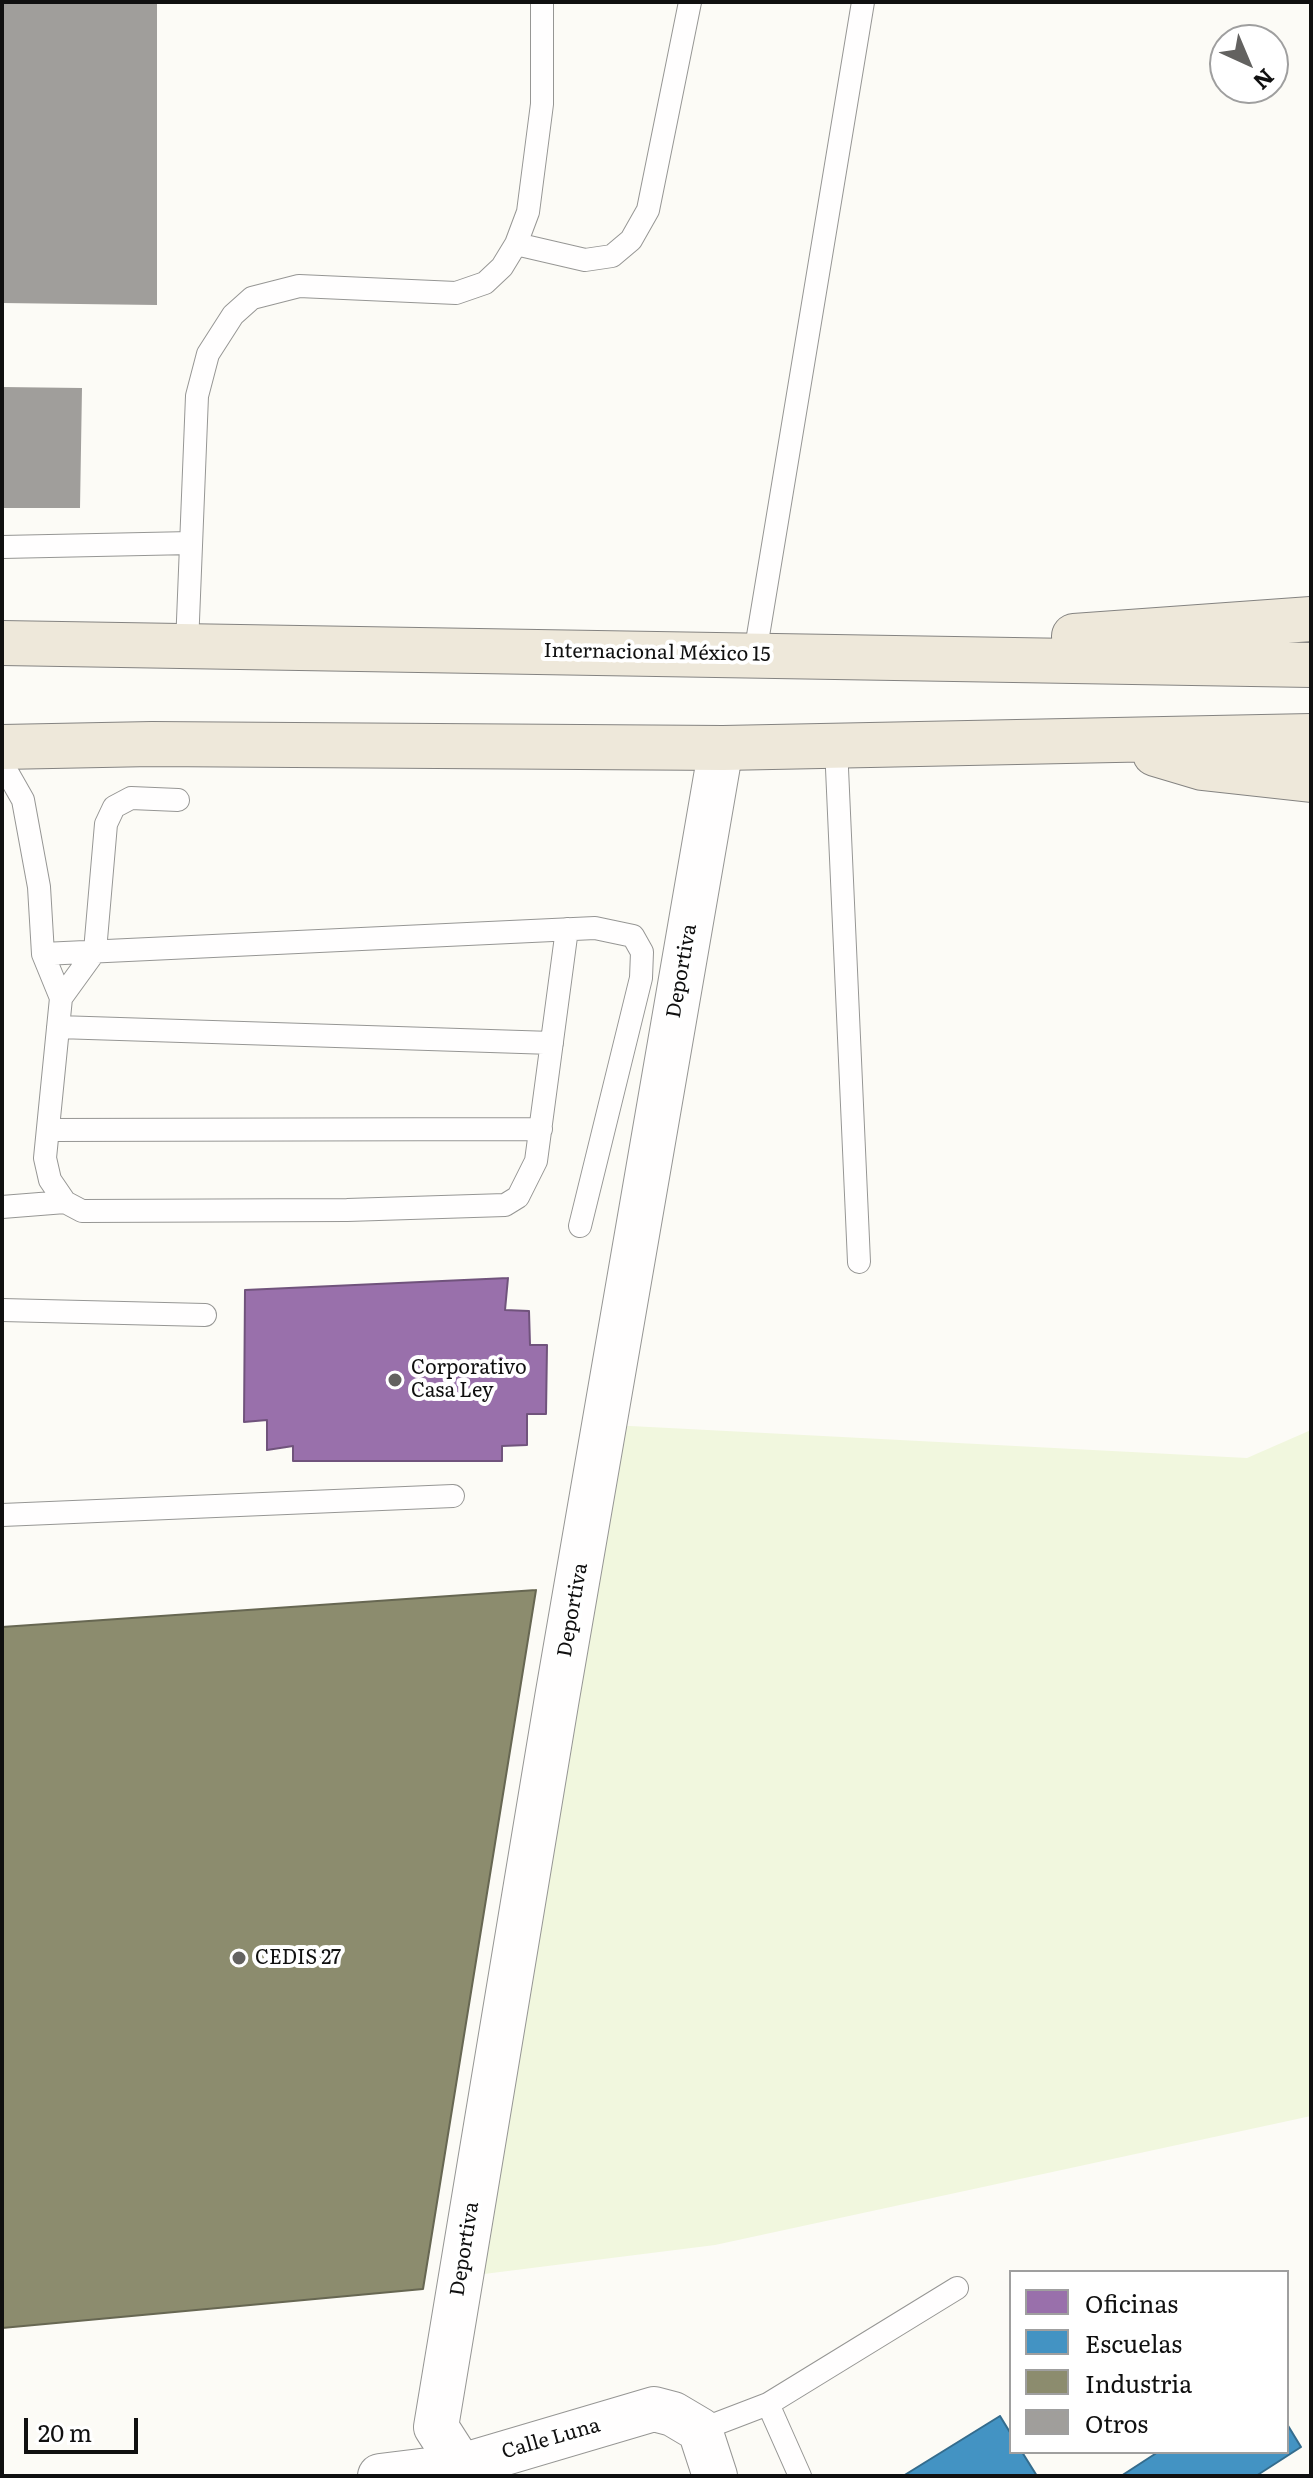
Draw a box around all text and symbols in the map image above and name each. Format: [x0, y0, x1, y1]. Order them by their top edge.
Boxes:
north arrow [1209, 24, 1289, 104]
text: N [1247, 62, 1283, 98]
street label: Internacional México 15 [543, 639, 771, 667]
street label: Deportiva [662, 922, 702, 1020]
place label: Corporativo Casa Ley [411, 1356, 527, 1403]
marker: Corporativo Casa Ley [386, 1371, 404, 1389]
street label: Deportiva [553, 1561, 593, 1659]
place label: CEDIS 27 [255, 1946, 341, 1970]
marker: CEDIS 27 [230, 1949, 248, 1967]
street label: Deportiva [446, 2200, 484, 2298]
legend [1009, 2270, 1289, 2454]
text: Oficinas [1085, 2285, 1178, 2320]
text: Escuelas [1085, 2325, 1182, 2360]
text: Industria [1085, 2365, 1192, 2400]
scale bar [28, 2402, 142, 2452]
text: Otros [1085, 2405, 1148, 2440]
text: 20 m [38, 2414, 92, 2449]
street label: Calle Luna [499, 2414, 603, 2464]

